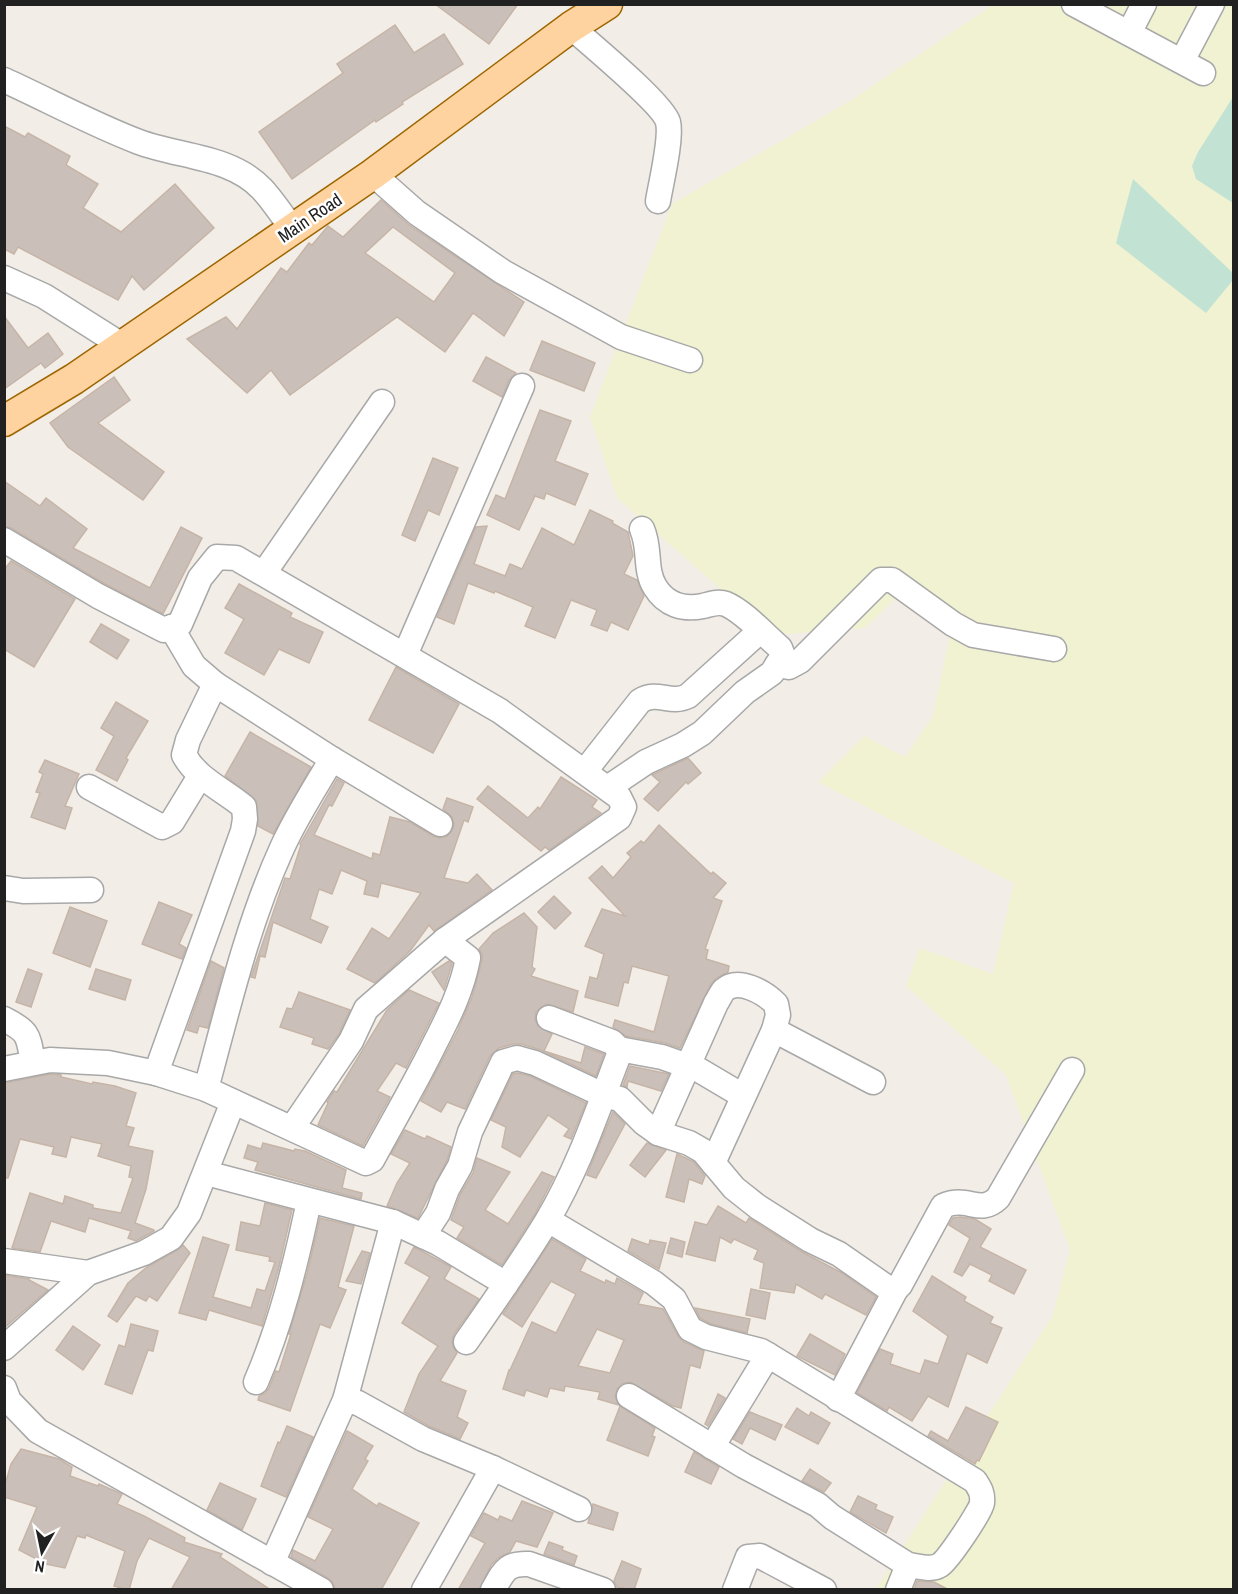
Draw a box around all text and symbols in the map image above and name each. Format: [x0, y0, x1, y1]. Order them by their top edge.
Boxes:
street label: Main Road [273, 187, 347, 248]
north arrow [12, 1522, 72, 1582]
text: N [33, 1555, 46, 1578]

